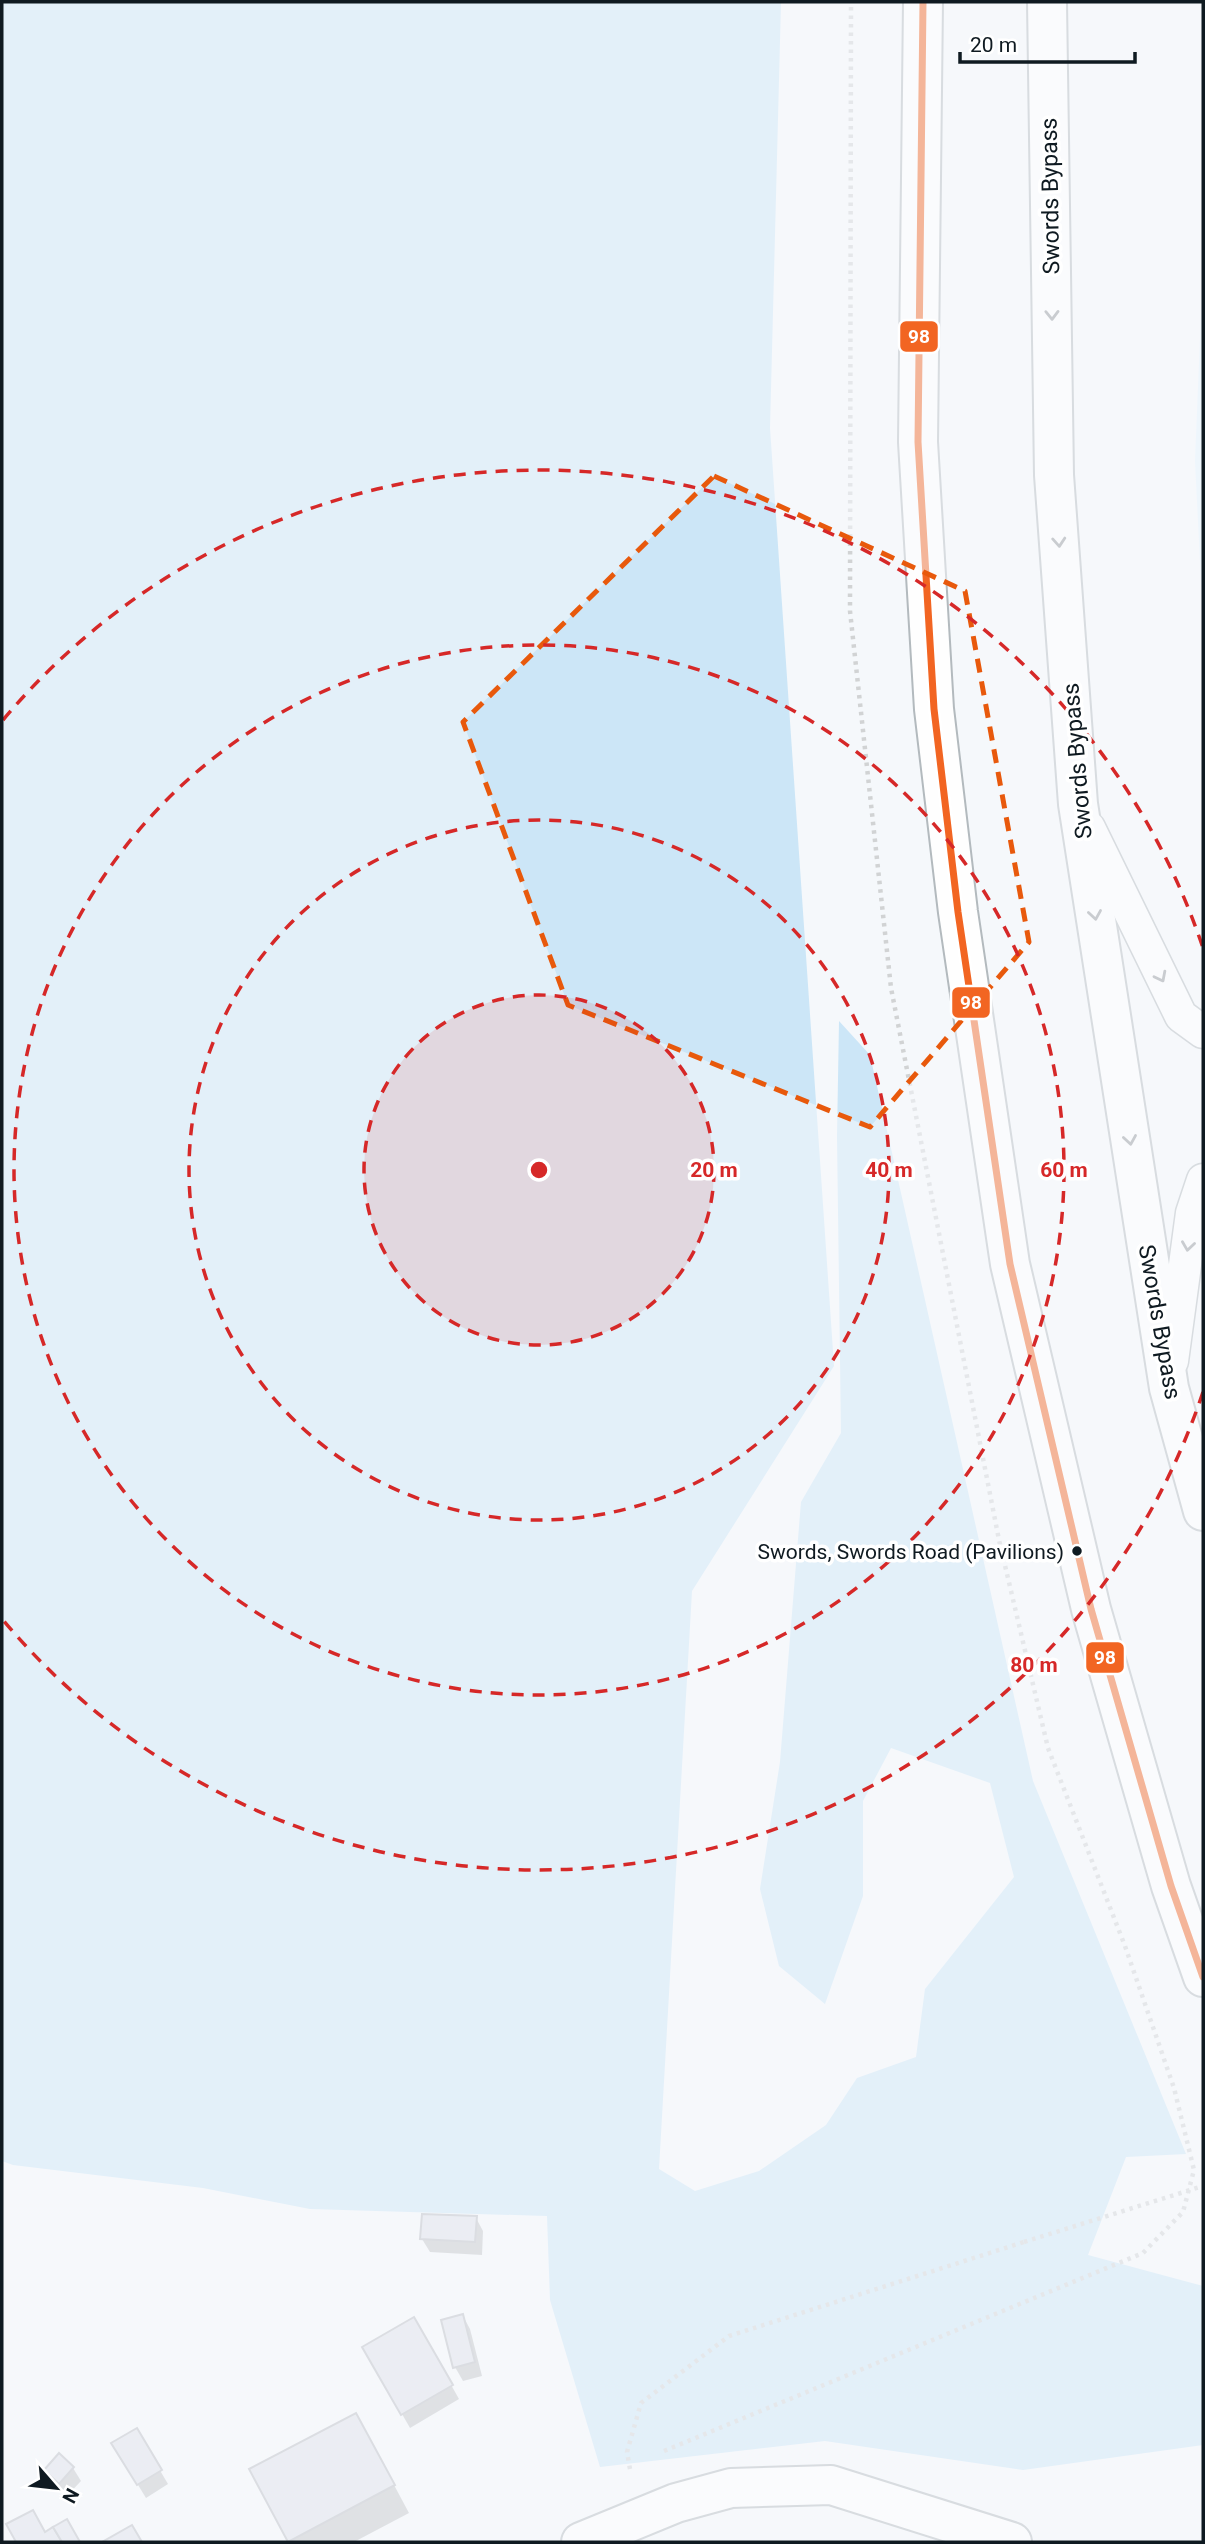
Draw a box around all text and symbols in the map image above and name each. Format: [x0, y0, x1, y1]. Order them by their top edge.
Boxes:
scale bar [960, 21, 1135, 65]
text: 20 m [970, 33, 1017, 57]
street label: Swords Bypass [1036, 117, 1065, 275]
one-way arrow [1044, 310, 1059, 321]
line badge: 98 [899, 320, 939, 353]
text: 98 [908, 325, 930, 348]
one-way arrow [1051, 537, 1066, 548]
street label: Swords Bypass [1057, 682, 1098, 840]
one-way arrow [1088, 909, 1103, 921]
one-way arrow [1152, 969, 1166, 982]
line badge: 98 [951, 986, 991, 1019]
text: 98 [960, 991, 982, 1014]
one-way arrow [1122, 1134, 1137, 1145]
centre of rings [527, 1158, 551, 1182]
text: 20 m [690, 1158, 738, 1182]
text: 40 m [865, 1158, 913, 1182]
text: 60 m [1040, 1158, 1088, 1182]
one-way arrow [1180, 1240, 1195, 1252]
street label: Swords Bypass [1133, 1243, 1186, 1402]
place label: Swords, Swords Road (Pavilions) [758, 1540, 1064, 1564]
marker: Swords, Swords Road (Pavilions) [1070, 1544, 1084, 1558]
line badge: 98 [1085, 1641, 1125, 1674]
text: 98 [1094, 1646, 1116, 1669]
text: 80 m [1010, 1653, 1058, 1677]
north arrow [21, 2453, 91, 2523]
text: N [57, 2484, 84, 2507]

